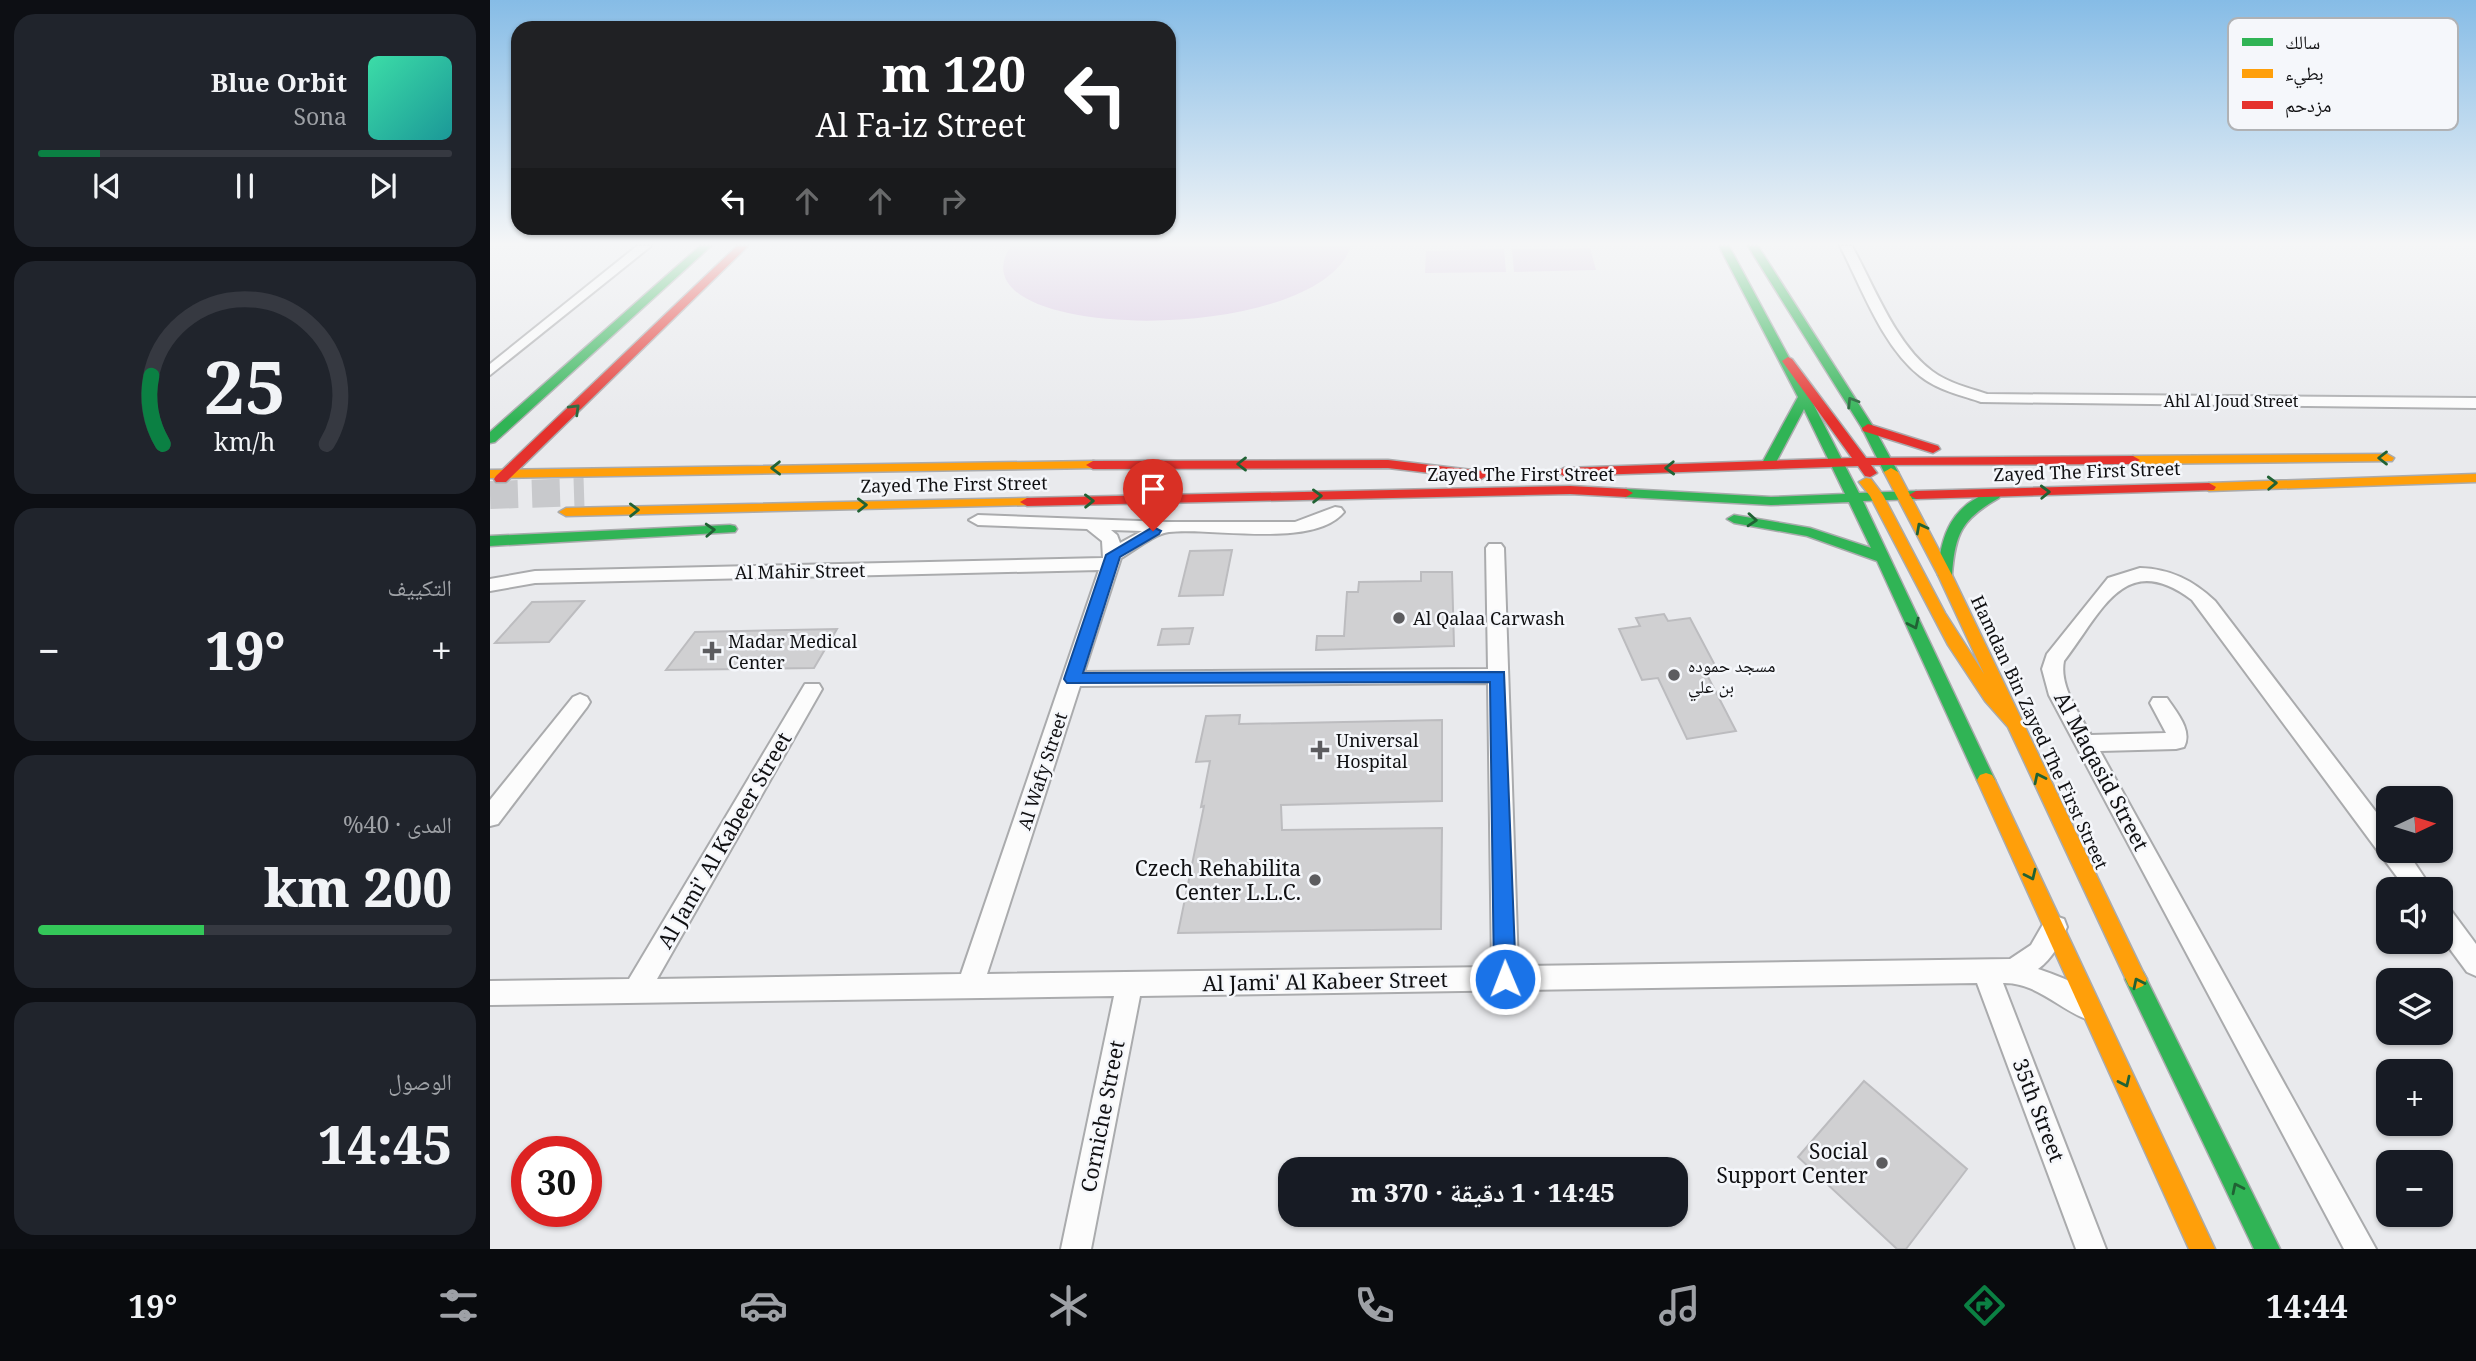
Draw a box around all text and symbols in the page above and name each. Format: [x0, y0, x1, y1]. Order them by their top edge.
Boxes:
legend [2228, 18, 2458, 130]
text: سالك [2285, 29, 2320, 55]
text: 120 m [882, 40, 1026, 106]
icon: left [1050, 49, 1141, 140]
text: بطيء [2285, 60, 2324, 89]
text: Blue Orbit [211, 64, 347, 100]
text: مزدحم [2285, 92, 2331, 118]
text: Sona [293, 100, 347, 132]
text: Al Fa-iz Street [816, 103, 1026, 146]
icon: previous [88, 167, 126, 205]
icon: pause [226, 167, 264, 205]
icon: next [364, 167, 402, 205]
icon: left [715, 182, 753, 220]
icon: ahead [788, 182, 826, 220]
icon: ahead [861, 182, 899, 220]
icon: right [934, 182, 972, 220]
text: 25 [204, 336, 286, 435]
street label: Ahl Al Joud Street [2164, 390, 2299, 412]
one-way arrow [1847, 397, 1860, 410]
one-way arrow [567, 404, 580, 417]
text: km/h [214, 423, 276, 457]
one-way arrow [2378, 450, 2388, 466]
one-way arrow [1237, 456, 1247, 472]
street label: Zayed The First Street [1993, 456, 2181, 486]
pin [1123, 459, 1183, 531]
one-way arrow [771, 460, 781, 476]
one-way arrow [1665, 460, 1675, 476]
street label: Zayed The First Street [1428, 462, 1614, 486]
street label: Zayed The First Street [860, 470, 1048, 498]
icon: arrive [1134, 470, 1172, 508]
one-way arrow [2267, 475, 2278, 490]
one-way arrow [2040, 484, 2051, 499]
one-way arrow [1312, 488, 1322, 504]
one-way arrow [1084, 493, 1095, 508]
one-way arrow [857, 498, 868, 513]
one-way arrow [629, 503, 640, 518]
one-way arrow [1747, 512, 1758, 527]
one-way arrow [705, 523, 716, 538]
one-way arrow [1915, 523, 1929, 536]
street label: Al Mahir Street [735, 558, 865, 584]
text: التكييف [387, 571, 452, 603]
street label: Hamdan Bin Zayed The First Street [1966, 591, 2114, 873]
place label: Al Qalaa Carwash [1413, 606, 1565, 630]
marker: Al Qalaa Carwash [1391, 610, 1407, 626]
text: 19° [205, 614, 285, 685]
one-way arrow [1906, 617, 1920, 629]
text: − [38, 624, 60, 676]
text: + [431, 624, 452, 676]
place label: Madar Medical Center [728, 629, 858, 674]
marker: Madar Medical Center [702, 641, 722, 661]
place label: مسجد حموده بن علي [1688, 653, 1775, 702]
marker: مسجد حموده بن علي [1666, 667, 1682, 683]
street label: Al Maqasid Street [2048, 687, 2156, 855]
street label: Al Wafy Street [1012, 709, 1072, 833]
street label: Al Jami' Al Kabeer Street [651, 727, 797, 953]
place label: Universal Hospital [1336, 728, 1419, 773]
marker: Universal Hospital [1310, 740, 1330, 760]
one-way arrow [2033, 773, 2047, 785]
north arrow [2376, 786, 2454, 863]
map controls [2376, 786, 2453, 1227]
text: المدى · 40% [343, 808, 452, 840]
text: 200 km [264, 851, 452, 922]
place label: Czech Rehabilita Center L.L.C. [1135, 854, 1301, 906]
one-way arrow [2022, 868, 2036, 880]
marker: Czech Rehabilita Center L.L.C. [1307, 872, 1323, 888]
button: sound [2376, 877, 2453, 954]
position arrow [1468, 942, 1542, 1016]
street label: Al Jami' Al Kabeer Street [1202, 965, 1448, 997]
button: layers [2376, 968, 2453, 1045]
one-way arrow [2132, 978, 2146, 990]
street label: Corniche Street [1074, 1038, 1130, 1194]
street label: 35th Street [2007, 1054, 2071, 1166]
button: + [2376, 1059, 2453, 1136]
text: الوصول [388, 1065, 452, 1097]
one-way arrow [2117, 1074, 2131, 1087]
text: 14:45 [318, 1108, 452, 1179]
speed limit sign: 30 [511, 1136, 602, 1227]
place label: Social Support Center [1716, 1137, 1868, 1189]
button: − [2376, 1150, 2453, 1227]
marker: Social Support Center [1874, 1155, 1890, 1171]
text: 14:45 · 1 دقيقة · 370 m [1351, 1174, 1615, 1210]
one-way arrow [2232, 1183, 2246, 1195]
icon: filters [434, 1281, 483, 1330]
icon: car [739, 1281, 788, 1330]
icon: climate [1044, 1281, 1093, 1330]
icon: phone [1350, 1281, 1399, 1330]
icon: music [1655, 1281, 1704, 1330]
icon: directions [1960, 1281, 2009, 1330]
text: 19° [128, 1284, 177, 1327]
text: 14:44 [2266, 1284, 2348, 1327]

